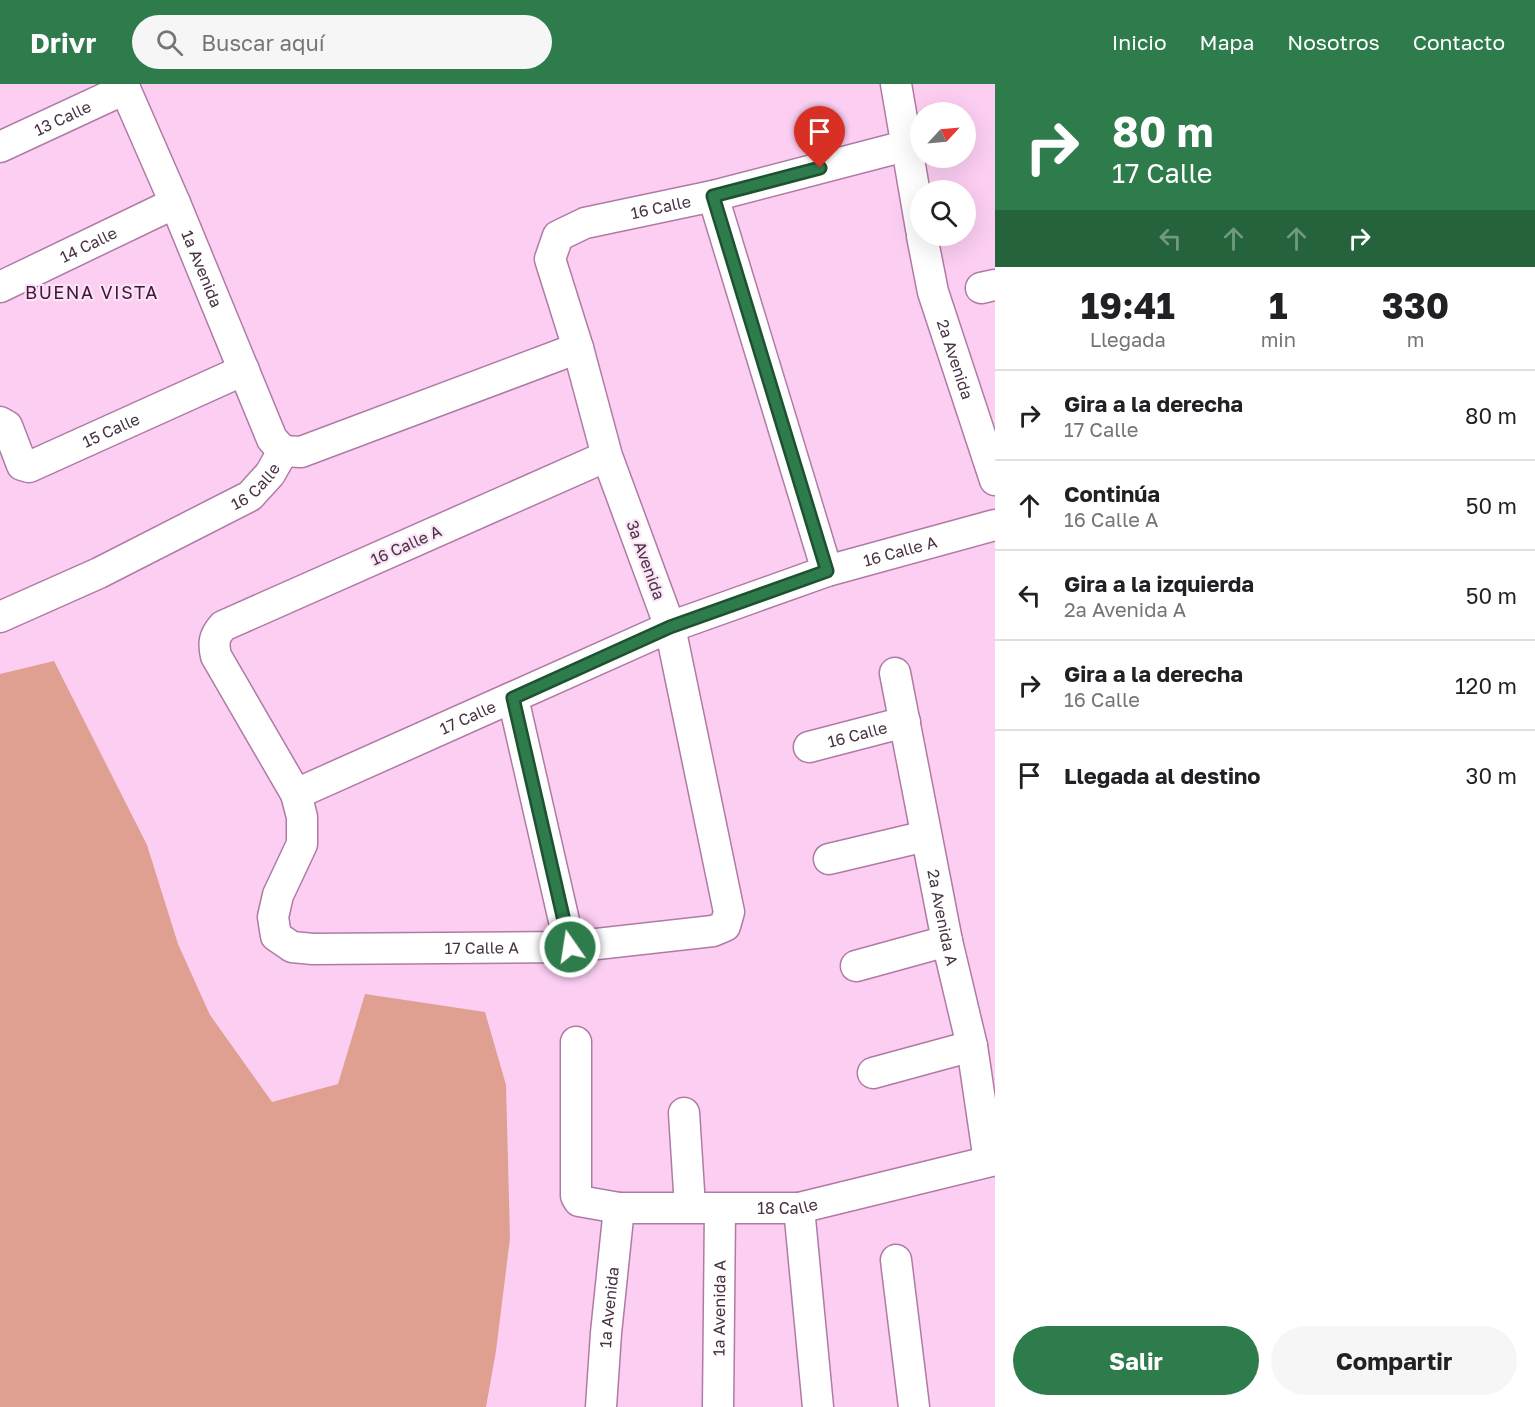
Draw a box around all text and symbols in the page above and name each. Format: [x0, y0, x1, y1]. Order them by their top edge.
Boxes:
search box [132, 15, 552, 69]
text: Drivr [30, 26, 96, 59]
icon: search [153, 26, 186, 59]
text: Buscar aquí [201, 29, 325, 56]
text: Inicio [1112, 29, 1167, 55]
text: Mapa [1200, 29, 1254, 55]
text: Nosotros [1287, 29, 1380, 55]
text: Contacto [1413, 29, 1505, 55]
street label: 13 Calle [31, 96, 94, 140]
north arrow [910, 102, 976, 168]
map controls [910, 102, 976, 246]
pin [794, 106, 845, 168]
text: 80 m [1112, 106, 1213, 156]
icon: right [1013, 108, 1091, 186]
icon: arrive [803, 115, 836, 148]
text: 17 Calle [1112, 157, 1212, 189]
button: search [910, 180, 976, 246]
street label: 16 Calle [629, 191, 693, 223]
street label: 14 Calle [57, 222, 120, 267]
icon: left [1154, 222, 1187, 255]
icon: ahead [1217, 222, 1250, 255]
icon: ahead [1280, 222, 1313, 255]
icon: right [1343, 222, 1376, 255]
street label: 1a Avenida [177, 227, 227, 310]
district label: BUENA VISTA [25, 281, 159, 303]
text: 19:41 [1081, 284, 1175, 327]
text: 1 [1269, 284, 1288, 327]
text: 330 [1382, 284, 1449, 327]
street label: 2a Avenida [933, 317, 978, 402]
text: Llegada [1090, 327, 1166, 351]
text: min [1261, 327, 1296, 351]
text: m [1407, 327, 1424, 351]
text: Gira a la derecha [1064, 390, 1243, 417]
icon: right [1013, 399, 1046, 432]
text: 80 m [1465, 402, 1517, 429]
street label: 15 Calle [79, 409, 143, 452]
text: 17 Calle [1064, 417, 1138, 441]
street label: 16 Calle [227, 460, 284, 514]
text: Continúa [1064, 480, 1160, 507]
icon: ahead [1013, 489, 1046, 522]
text: 50 m [1466, 492, 1517, 519]
text: 16 Calle A [1064, 507, 1158, 531]
street label: 3a Avenida [622, 518, 670, 602]
street label: 16 Calle A [367, 520, 445, 569]
street label: 16 Calle A [861, 531, 939, 571]
text: Gira a la izquierda [1064, 570, 1254, 597]
icon: left [1013, 579, 1046, 612]
text: 50 m [1466, 582, 1517, 609]
text: 2a Avenida A [1064, 597, 1186, 621]
text: Gira a la derecha [1064, 660, 1243, 687]
icon: right [1013, 669, 1046, 702]
text: 120 m [1455, 672, 1517, 699]
text: 16 Calle [1064, 687, 1140, 711]
street label: 17 Calle [436, 696, 499, 739]
street label: 16 Calle [825, 717, 889, 752]
icon: arrive [1013, 759, 1046, 792]
text: Llegada al destino [1064, 762, 1261, 789]
text: 30 m [1466, 762, 1517, 789]
street label: 2a Avenida A [923, 868, 963, 968]
position arrow [538, 915, 602, 979]
street label: 17 Calle A [444, 937, 519, 958]
street label: 18 Calle [757, 1194, 820, 1218]
street label: 1a Avenida A [709, 1259, 729, 1356]
street label: 1a Avenida [595, 1266, 623, 1349]
button: Salir [1013, 1326, 1259, 1395]
button: Compartir [1271, 1326, 1517, 1395]

